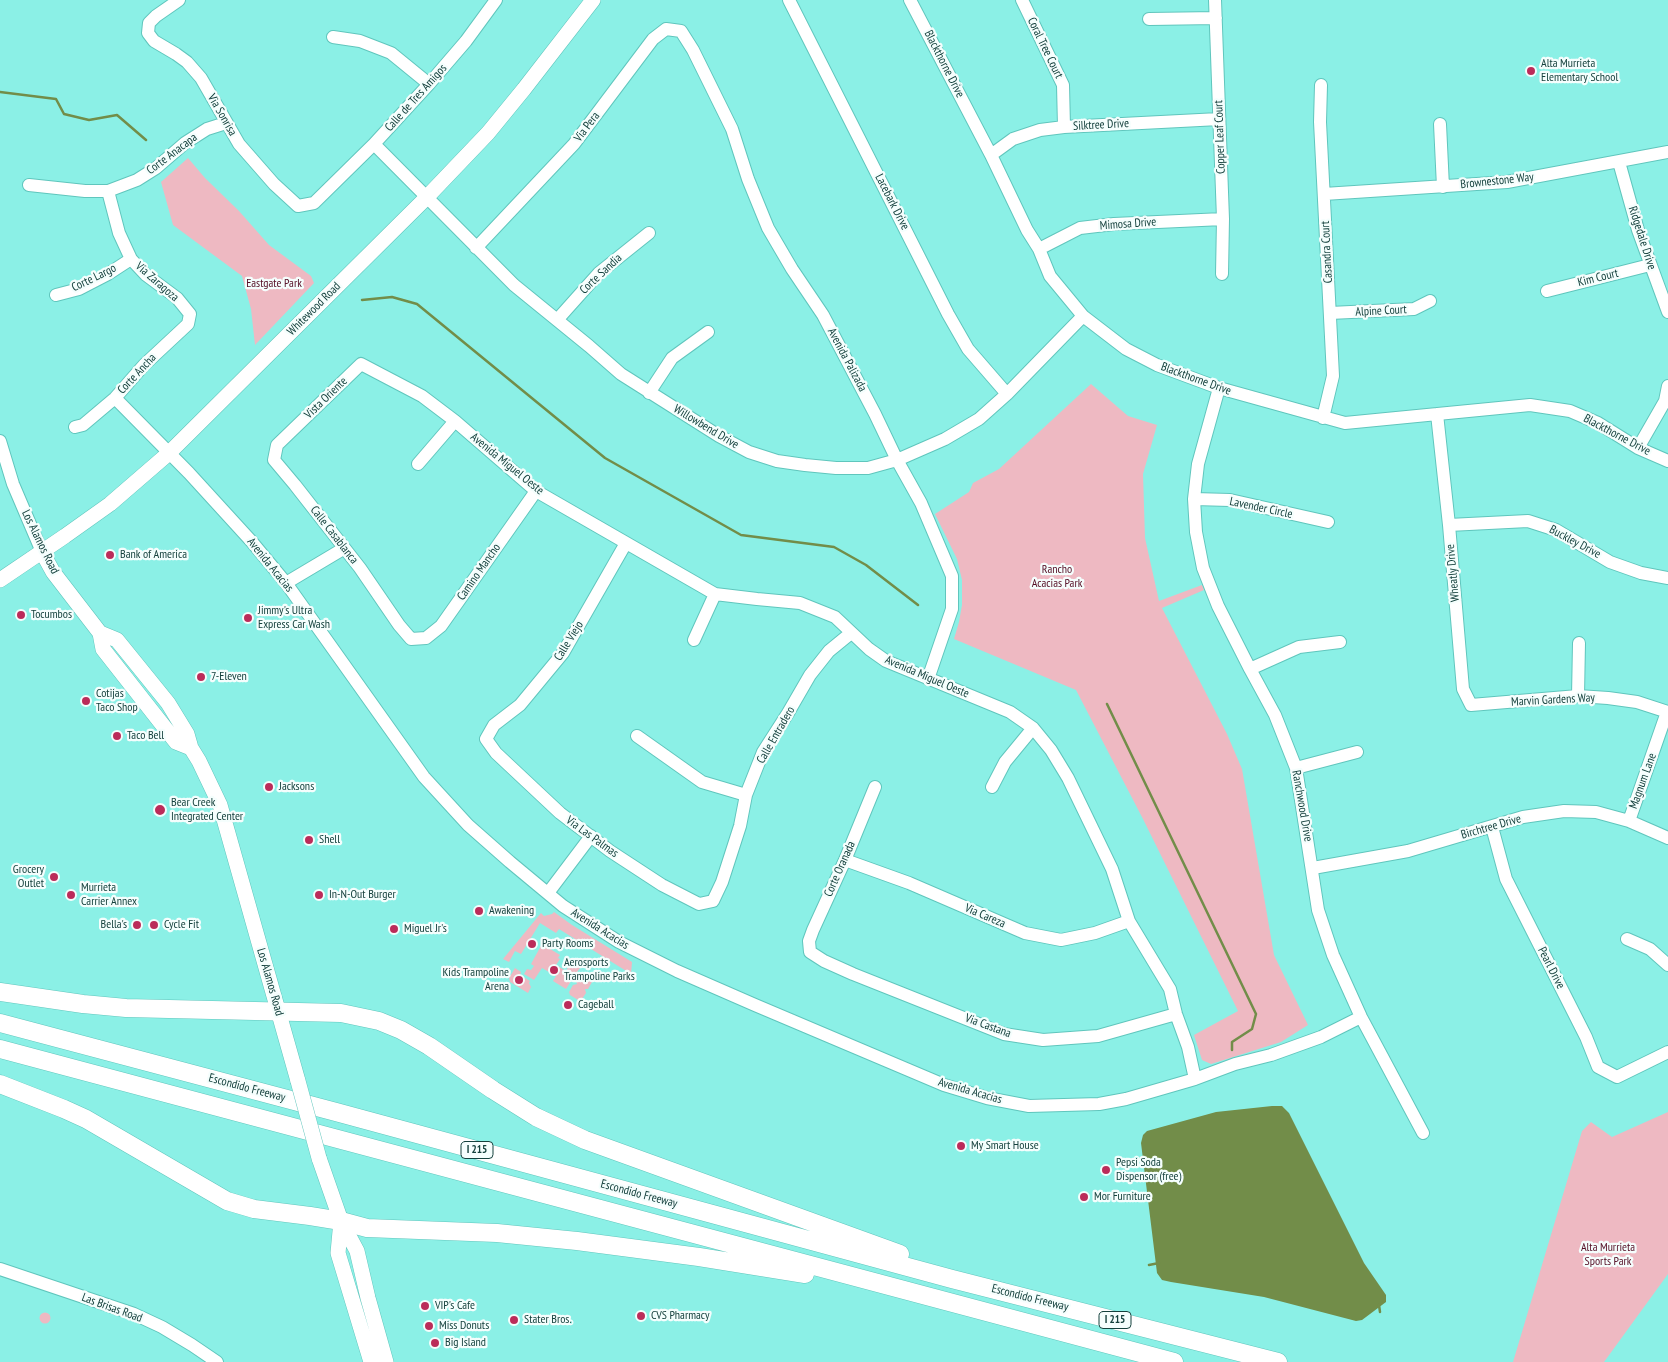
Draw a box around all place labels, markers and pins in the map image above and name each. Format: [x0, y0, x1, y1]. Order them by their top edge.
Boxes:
place label: Alta Murrieta Elementary School [1541, 57, 1618, 85]
marker: Alta Murrieta Elementary School [1525, 65, 1537, 77]
place label: Bank of America [120, 548, 187, 562]
marker: Bank of America [104, 549, 116, 561]
place label: Jimmy's Ultra Express Car Wash [258, 604, 330, 632]
place label: Tocumbos [31, 608, 72, 622]
marker: Tocumbos [15, 609, 27, 621]
marker: Jimmy's Ultra Express Car Wash [242, 612, 254, 624]
place label: 7-Eleven [211, 670, 247, 684]
marker: 7-Eleven [195, 671, 207, 683]
place label: Cotijas Taco Shop [96, 687, 138, 715]
marker: Cotijas Taco Shop [80, 695, 92, 707]
place label: Taco Bell [127, 729, 164, 743]
marker: Taco Bell [111, 730, 123, 742]
place label: Jacksons [279, 780, 314, 794]
marker: Jacksons [263, 781, 275, 793]
place label: Bear Creek Integrated Center [171, 796, 243, 824]
marker: Bear Creek Integrated Center [153, 803, 167, 817]
place label: Shell [319, 833, 340, 847]
marker: Shell [303, 834, 315, 846]
place label: Grocery Outlet [13, 863, 44, 891]
marker: Grocery Outlet [48, 871, 60, 883]
place label: Murrieta Carrier Annex [81, 881, 137, 909]
place label: In-N-Out Burger [329, 888, 396, 902]
marker: Murrieta Carrier Annex [65, 889, 77, 901]
marker: In-N-Out Burger [313, 889, 325, 901]
place label: Awakening [489, 904, 534, 918]
marker: Awakening [473, 905, 485, 917]
place label: Bella's [101, 918, 127, 932]
place label: Cycle Fit [164, 918, 199, 932]
marker: Bella's [131, 919, 143, 931]
marker: Cycle Fit [148, 919, 160, 931]
place label: Miguel Jr's [404, 922, 447, 936]
marker: Miguel Jr's [388, 923, 400, 935]
place label: Party Rooms [542, 937, 593, 951]
marker: Party Rooms [526, 938, 538, 950]
place label: Aerosports Trampoline Parks [564, 956, 635, 984]
marker: Aerosports Trampoline Parks [548, 964, 560, 976]
place label: Kids Trampoline Arena [442, 966, 509, 994]
marker: Kids Trampoline Arena [513, 974, 525, 986]
place label: Cageball [578, 998, 614, 1012]
marker: Cageball [562, 999, 574, 1011]
place label: My Smart House [971, 1139, 1039, 1153]
marker: My Smart House [955, 1140, 967, 1152]
place label: Pepsi Soda Dispensor (free) [1116, 1156, 1181, 1184]
marker: Pepsi Soda Dispensor (free) [1100, 1164, 1112, 1176]
place label: Mor Furniture [1094, 1190, 1151, 1204]
marker: Mor Furniture [1078, 1191, 1090, 1203]
place label: VIP's Cafe [435, 1299, 475, 1313]
marker: VIP's Cafe [419, 1300, 431, 1312]
place label: CVS Pharmacy [651, 1309, 709, 1323]
marker: CVS Pharmacy [635, 1310, 647, 1322]
place label: Stater Bros. [524, 1313, 572, 1327]
marker: Stater Bros. [508, 1314, 520, 1326]
place label: Miss Donuts [439, 1319, 489, 1333]
marker: Miss Donuts [423, 1320, 435, 1332]
place label: Big Island [445, 1336, 486, 1350]
marker: Big Island [429, 1337, 441, 1349]

